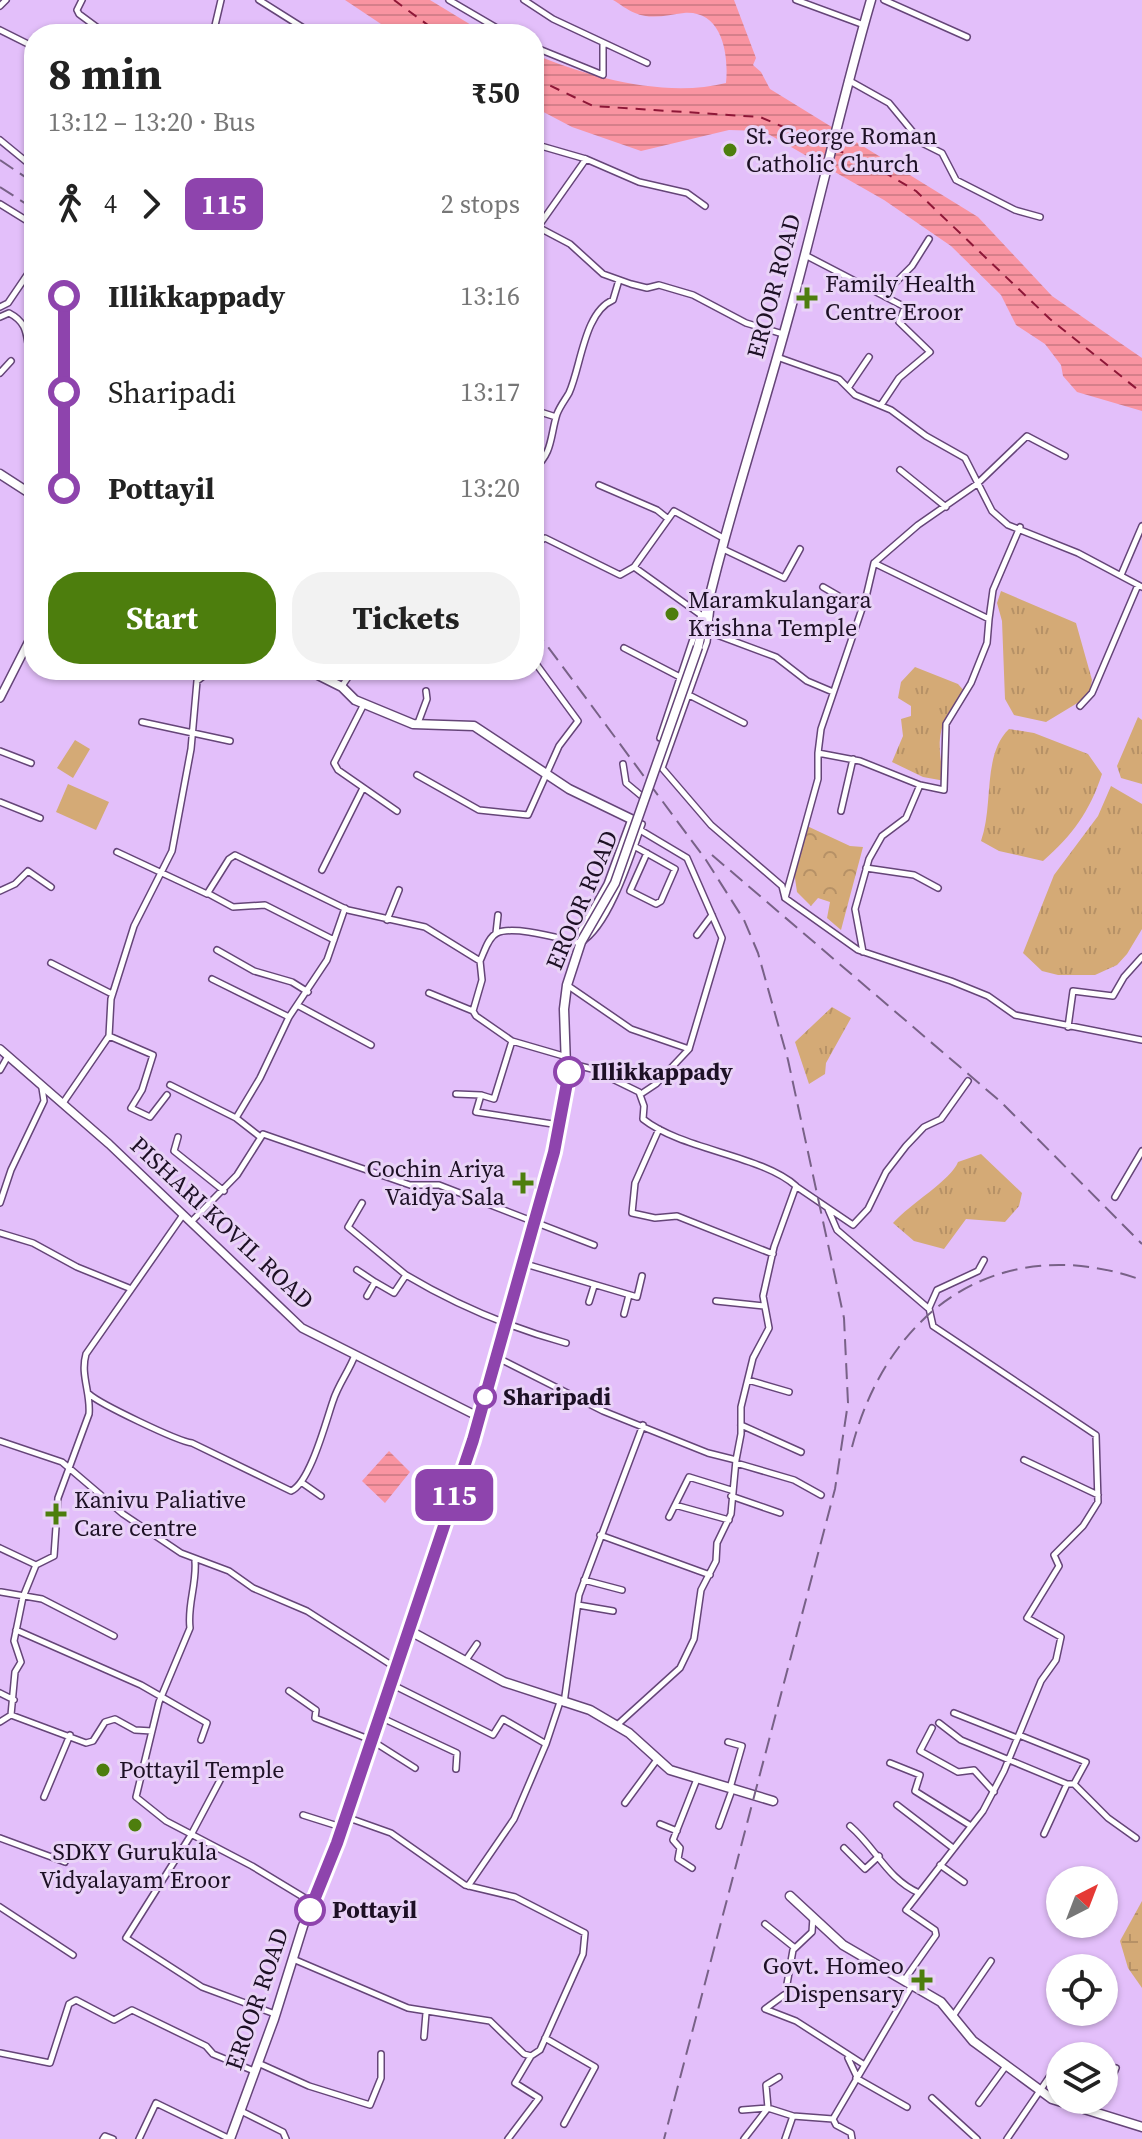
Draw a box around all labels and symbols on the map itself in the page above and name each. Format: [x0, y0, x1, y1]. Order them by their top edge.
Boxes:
place label: St. George Roman Catholic Church [746, 119, 937, 180]
marker: St. George Roman Catholic Church [721, 141, 739, 159]
street label: EROOR ROAD [738, 210, 809, 362]
place label: Family Health Centre Eroor [825, 267, 976, 328]
marker: Family Health Centre Eroor [796, 287, 818, 309]
place label: Maramkulangara Krishna Temple [688, 583, 872, 644]
marker: Maramkulangara Krishna Temple [663, 605, 681, 623]
street label: EROOR ROAD [537, 825, 626, 975]
place label: Illikkappady [591, 1055, 733, 1088]
marker: Illikkappady [554, 1057, 584, 1087]
street label: PISHARI KOVIL ROAD [123, 1129, 321, 1316]
place label: Cochin Ariya Vaidya Sala [367, 1152, 506, 1213]
marker: Cochin Ariya Vaidya Sala [512, 1172, 534, 1194]
place label: Sharipadi [503, 1380, 611, 1413]
marker: Sharipadi [474, 1386, 496, 1408]
line badge: 115 [408, 1469, 500, 1521]
place label: Kanivu Paliative Care centre [74, 1483, 246, 1544]
marker: Kanivu Paliative Care centre [45, 1503, 67, 1525]
place label: Pottayil Temple [119, 1753, 285, 1786]
marker: Pottayil Temple [94, 1761, 112, 1779]
marker: SDKY Gurukula Vidyalayam Eroor [126, 1816, 144, 1834]
place label: SDKY Gurukula Vidyalayam Eroor [39, 1835, 231, 1896]
north arrow [1046, 1866, 1118, 1938]
place label: Pottayil [332, 1893, 418, 1926]
marker: Pottayil [295, 1895, 325, 1925]
street label: EROOR ROAD [217, 1923, 296, 2074]
place label: Govt. Homeo Dispensary [763, 1949, 905, 2010]
marker: Govt. Homeo Dispensary [911, 1969, 933, 1991]

